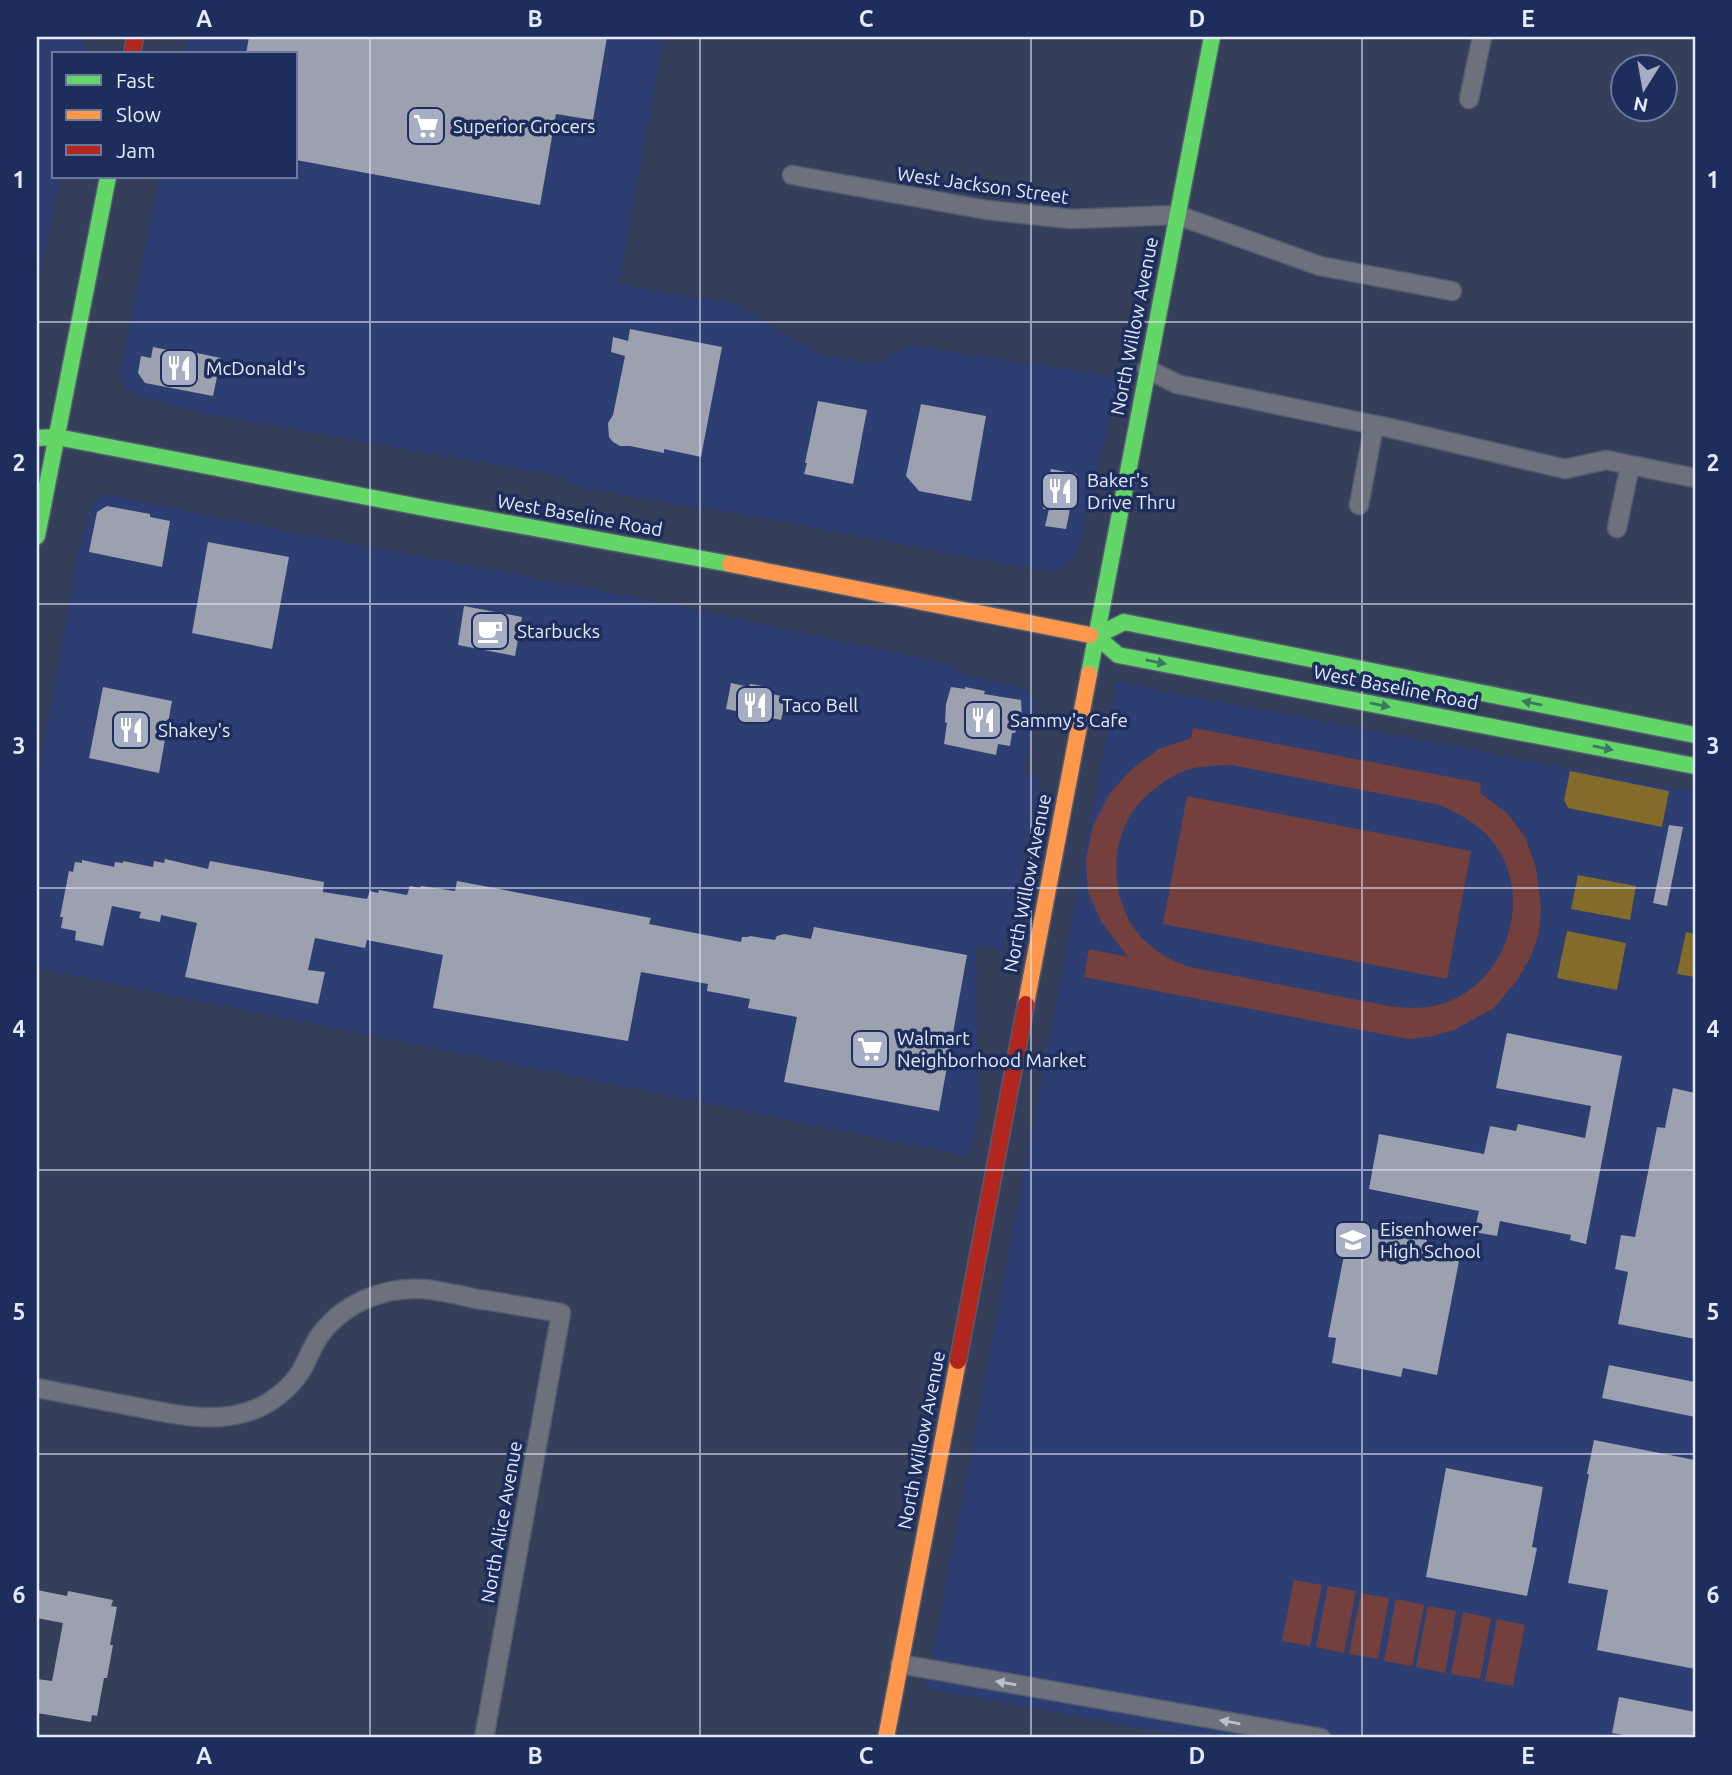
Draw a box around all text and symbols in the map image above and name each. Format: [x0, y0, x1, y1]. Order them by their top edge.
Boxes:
text: A [196, 6, 212, 31]
text: B [527, 6, 543, 31]
text: C [859, 6, 874, 31]
text: D [1189, 6, 1205, 31]
text: E [1521, 6, 1535, 31]
legend [52, 52, 298, 178]
north arrow [1610, 52, 1680, 122]
text: Fast [116, 68, 154, 92]
text: N [1632, 93, 1650, 117]
text: Slow [116, 102, 161, 126]
supermarket icon: Superior Grocers [405, 105, 447, 147]
place label: Superior Grocers [453, 115, 596, 137]
text: Jam [116, 138, 155, 162]
street label: West Jackson Street [896, 162, 1071, 208]
text: 1 [13, 167, 25, 192]
text: 1 [1707, 167, 1719, 192]
street label: North Willow Avenue [1106, 235, 1162, 417]
restaurant icon: McDonald's [158, 347, 200, 389]
place label: McDonald's [206, 357, 305, 379]
text: 2 [13, 450, 25, 475]
text: 2 [1707, 450, 1719, 475]
place label: Baker's Drive Thru [1087, 469, 1176, 513]
restaurant icon: Baker's Drive Thru [1039, 470, 1081, 512]
street label: West Baseline Road [496, 490, 664, 540]
cafe icon: Starbucks [469, 610, 511, 652]
place label: Starbucks [517, 620, 600, 642]
one-way arrow [1145, 657, 1167, 668]
street label: West Baseline Road [1312, 660, 1480, 714]
restaurant icon: Taco Bell [734, 684, 776, 726]
place label: Taco Bell [782, 694, 858, 716]
one-way arrow [1521, 697, 1543, 708]
restaurant icon: Sammy's Cafe [962, 699, 1004, 741]
one-way arrow [1369, 700, 1391, 711]
restaurant icon: Shakey's [110, 709, 152, 751]
place label: Sammy's Cafe [1010, 709, 1128, 731]
place label: Shakey's [158, 719, 230, 741]
text: 3 [13, 733, 25, 758]
text: 3 [1707, 733, 1719, 758]
one-way arrow [1592, 743, 1614, 754]
street label: North Willow Avenue [999, 792, 1055, 974]
text: 4 [13, 1016, 26, 1041]
text: 4 [1707, 1016, 1720, 1041]
place label: Walmart Neighborhood Market [897, 1027, 1087, 1071]
supermarket icon: Walmart Neighborhood Market [849, 1028, 891, 1070]
place label: Eisenhower High School [1380, 1218, 1481, 1262]
school or university icon: Eisenhower High School [1332, 1219, 1374, 1261]
text: 5 [13, 1299, 25, 1324]
text: 5 [1707, 1299, 1719, 1324]
street label: North Willow Avenue [893, 1349, 949, 1531]
street label: North Alice Avenue [476, 1439, 526, 1605]
text: 6 [13, 1582, 26, 1607]
text: 6 [1707, 1582, 1720, 1607]
one-way arrow [995, 1677, 1017, 1688]
one-way arrow [1219, 1716, 1241, 1727]
text: A [196, 1743, 212, 1768]
text: B [527, 1743, 543, 1768]
text: C [859, 1743, 874, 1768]
text: D [1189, 1743, 1205, 1768]
text: E [1521, 1743, 1535, 1768]

